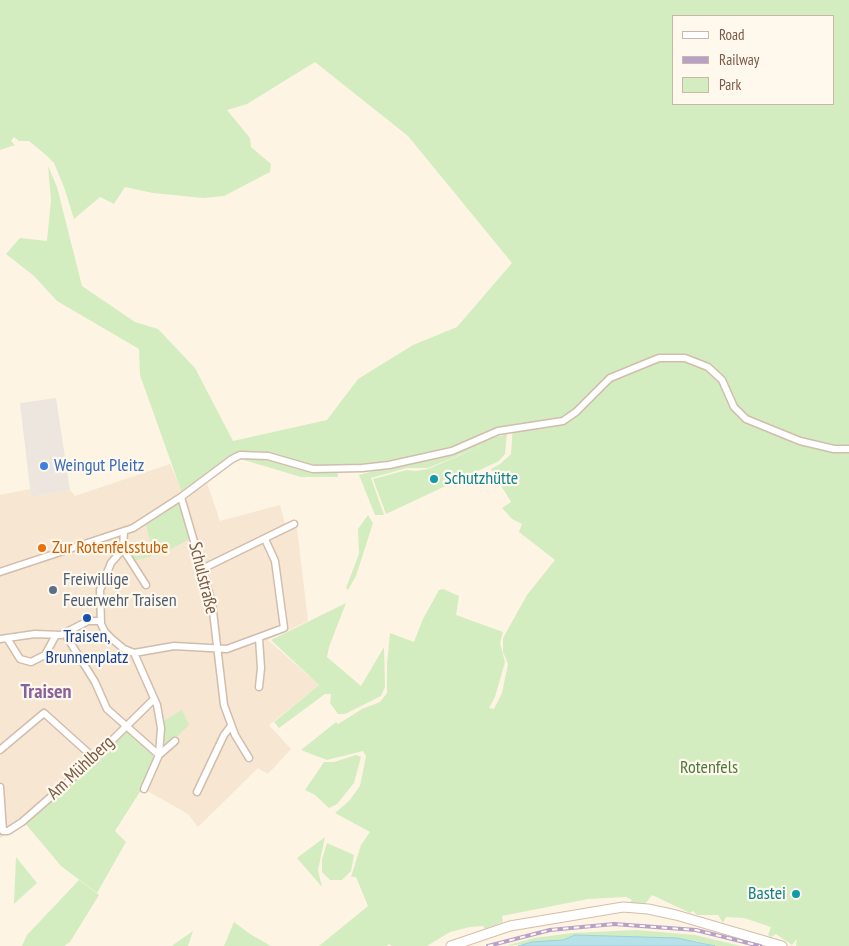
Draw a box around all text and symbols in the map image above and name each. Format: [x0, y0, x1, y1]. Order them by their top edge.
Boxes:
legend [672, 15, 834, 105]
text: Road [719, 25, 745, 44]
text: Railway [719, 50, 759, 69]
text: Park [719, 75, 741, 94]
place label: Weingut Pleitz [54, 455, 144, 477]
marker: Weingut Pleitz [38, 460, 50, 472]
place label: Schutzhütte [444, 468, 518, 490]
marker: Schutzhütte [428, 473, 440, 485]
place label: Zur Rotenfelsstube [52, 537, 168, 559]
street label: Schulstraße [184, 540, 222, 616]
marker: Zur Rotenfelsstube [36, 542, 48, 554]
place label: Freiwillige Feuerwehr Traisen [63, 569, 177, 612]
marker: Freiwillige Feuerwehr Traisen [47, 584, 59, 596]
marker: Traisen, Brunnenplatz [81, 612, 93, 624]
place label: Traisen, Brunnenplatz [45, 626, 129, 669]
district label: Traisen [21, 680, 71, 704]
street label: Am Mühlberg [43, 732, 119, 804]
park label: Rotenfels [680, 757, 738, 779]
place label: Bastei [748, 883, 786, 905]
marker: Bastei [790, 888, 802, 900]

